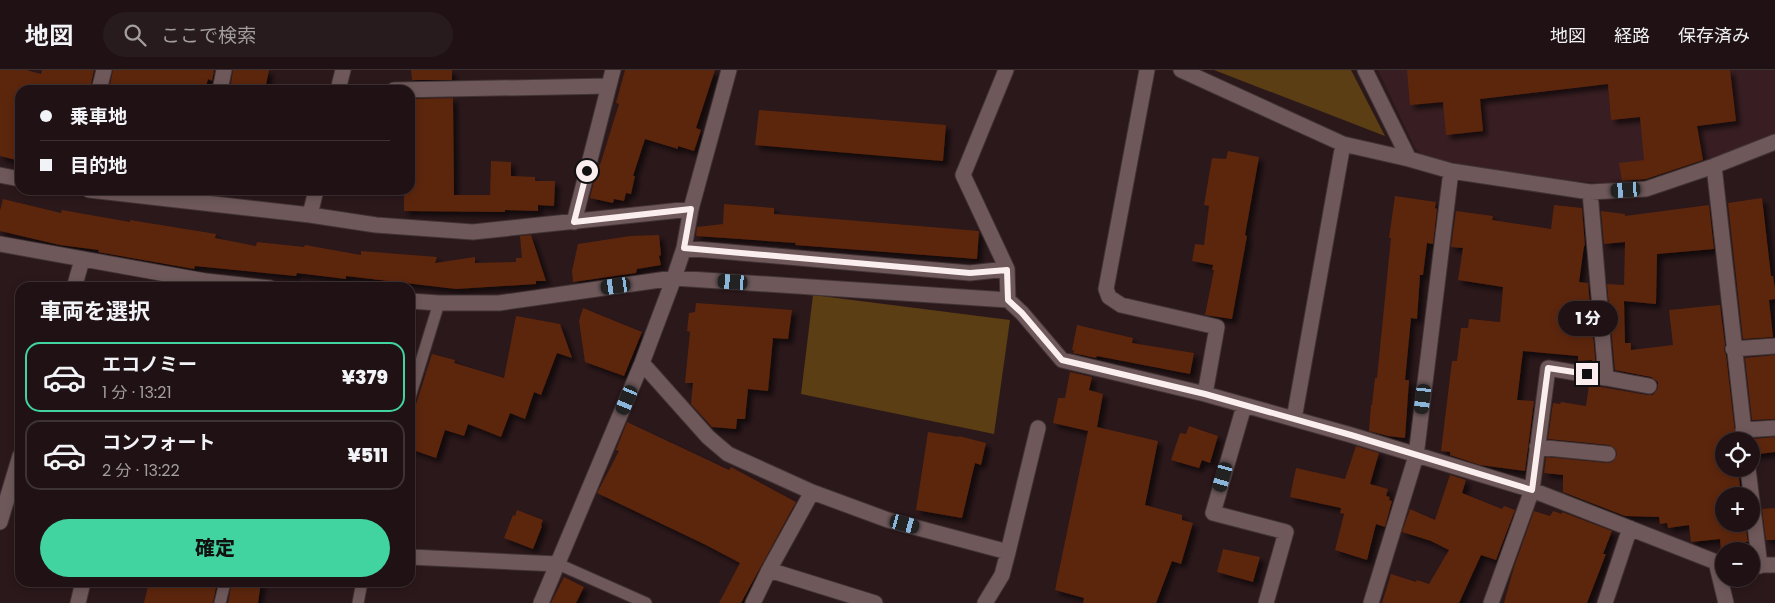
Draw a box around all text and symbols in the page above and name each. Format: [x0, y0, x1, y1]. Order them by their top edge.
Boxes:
search box [103, 12, 453, 57]
text: 地図 [25, 19, 73, 52]
icon: search [121, 21, 149, 49]
text: ここで検索 [161, 22, 256, 49]
text: 地図 [1550, 23, 1586, 48]
text: 経路 [1614, 23, 1650, 48]
text: 保存済み [1678, 23, 1750, 48]
text: 乗車地 [70, 103, 127, 130]
text: 目的地 [70, 152, 127, 179]
route start [576, 160, 598, 182]
car [1610, 181, 1641, 199]
car [717, 273, 748, 291]
car [600, 276, 631, 296]
text: 車両を選択 [40, 296, 150, 327]
callout: 1 分 [1557, 302, 1617, 336]
text: 1 分 [1575, 307, 1601, 330]
text: エコノミー [102, 351, 197, 378]
icon: car [42, 355, 87, 400]
route end [1576, 363, 1598, 385]
text: ¥379 [342, 364, 388, 391]
text: 1 分 · 13:21 [102, 381, 172, 404]
car [614, 383, 639, 417]
car [1413, 383, 1432, 415]
text: コンフォート [102, 429, 215, 456]
map controls [1715, 432, 1760, 587]
button: locate [1715, 432, 1760, 477]
icon: car [42, 433, 87, 478]
text: ¥511 [348, 442, 388, 469]
text: 2 分 · 13:22 [102, 459, 180, 482]
car [1211, 461, 1234, 493]
button: + [1715, 487, 1760, 532]
car [888, 513, 921, 535]
button: 確定 [40, 519, 390, 577]
button: − [1715, 542, 1760, 587]

